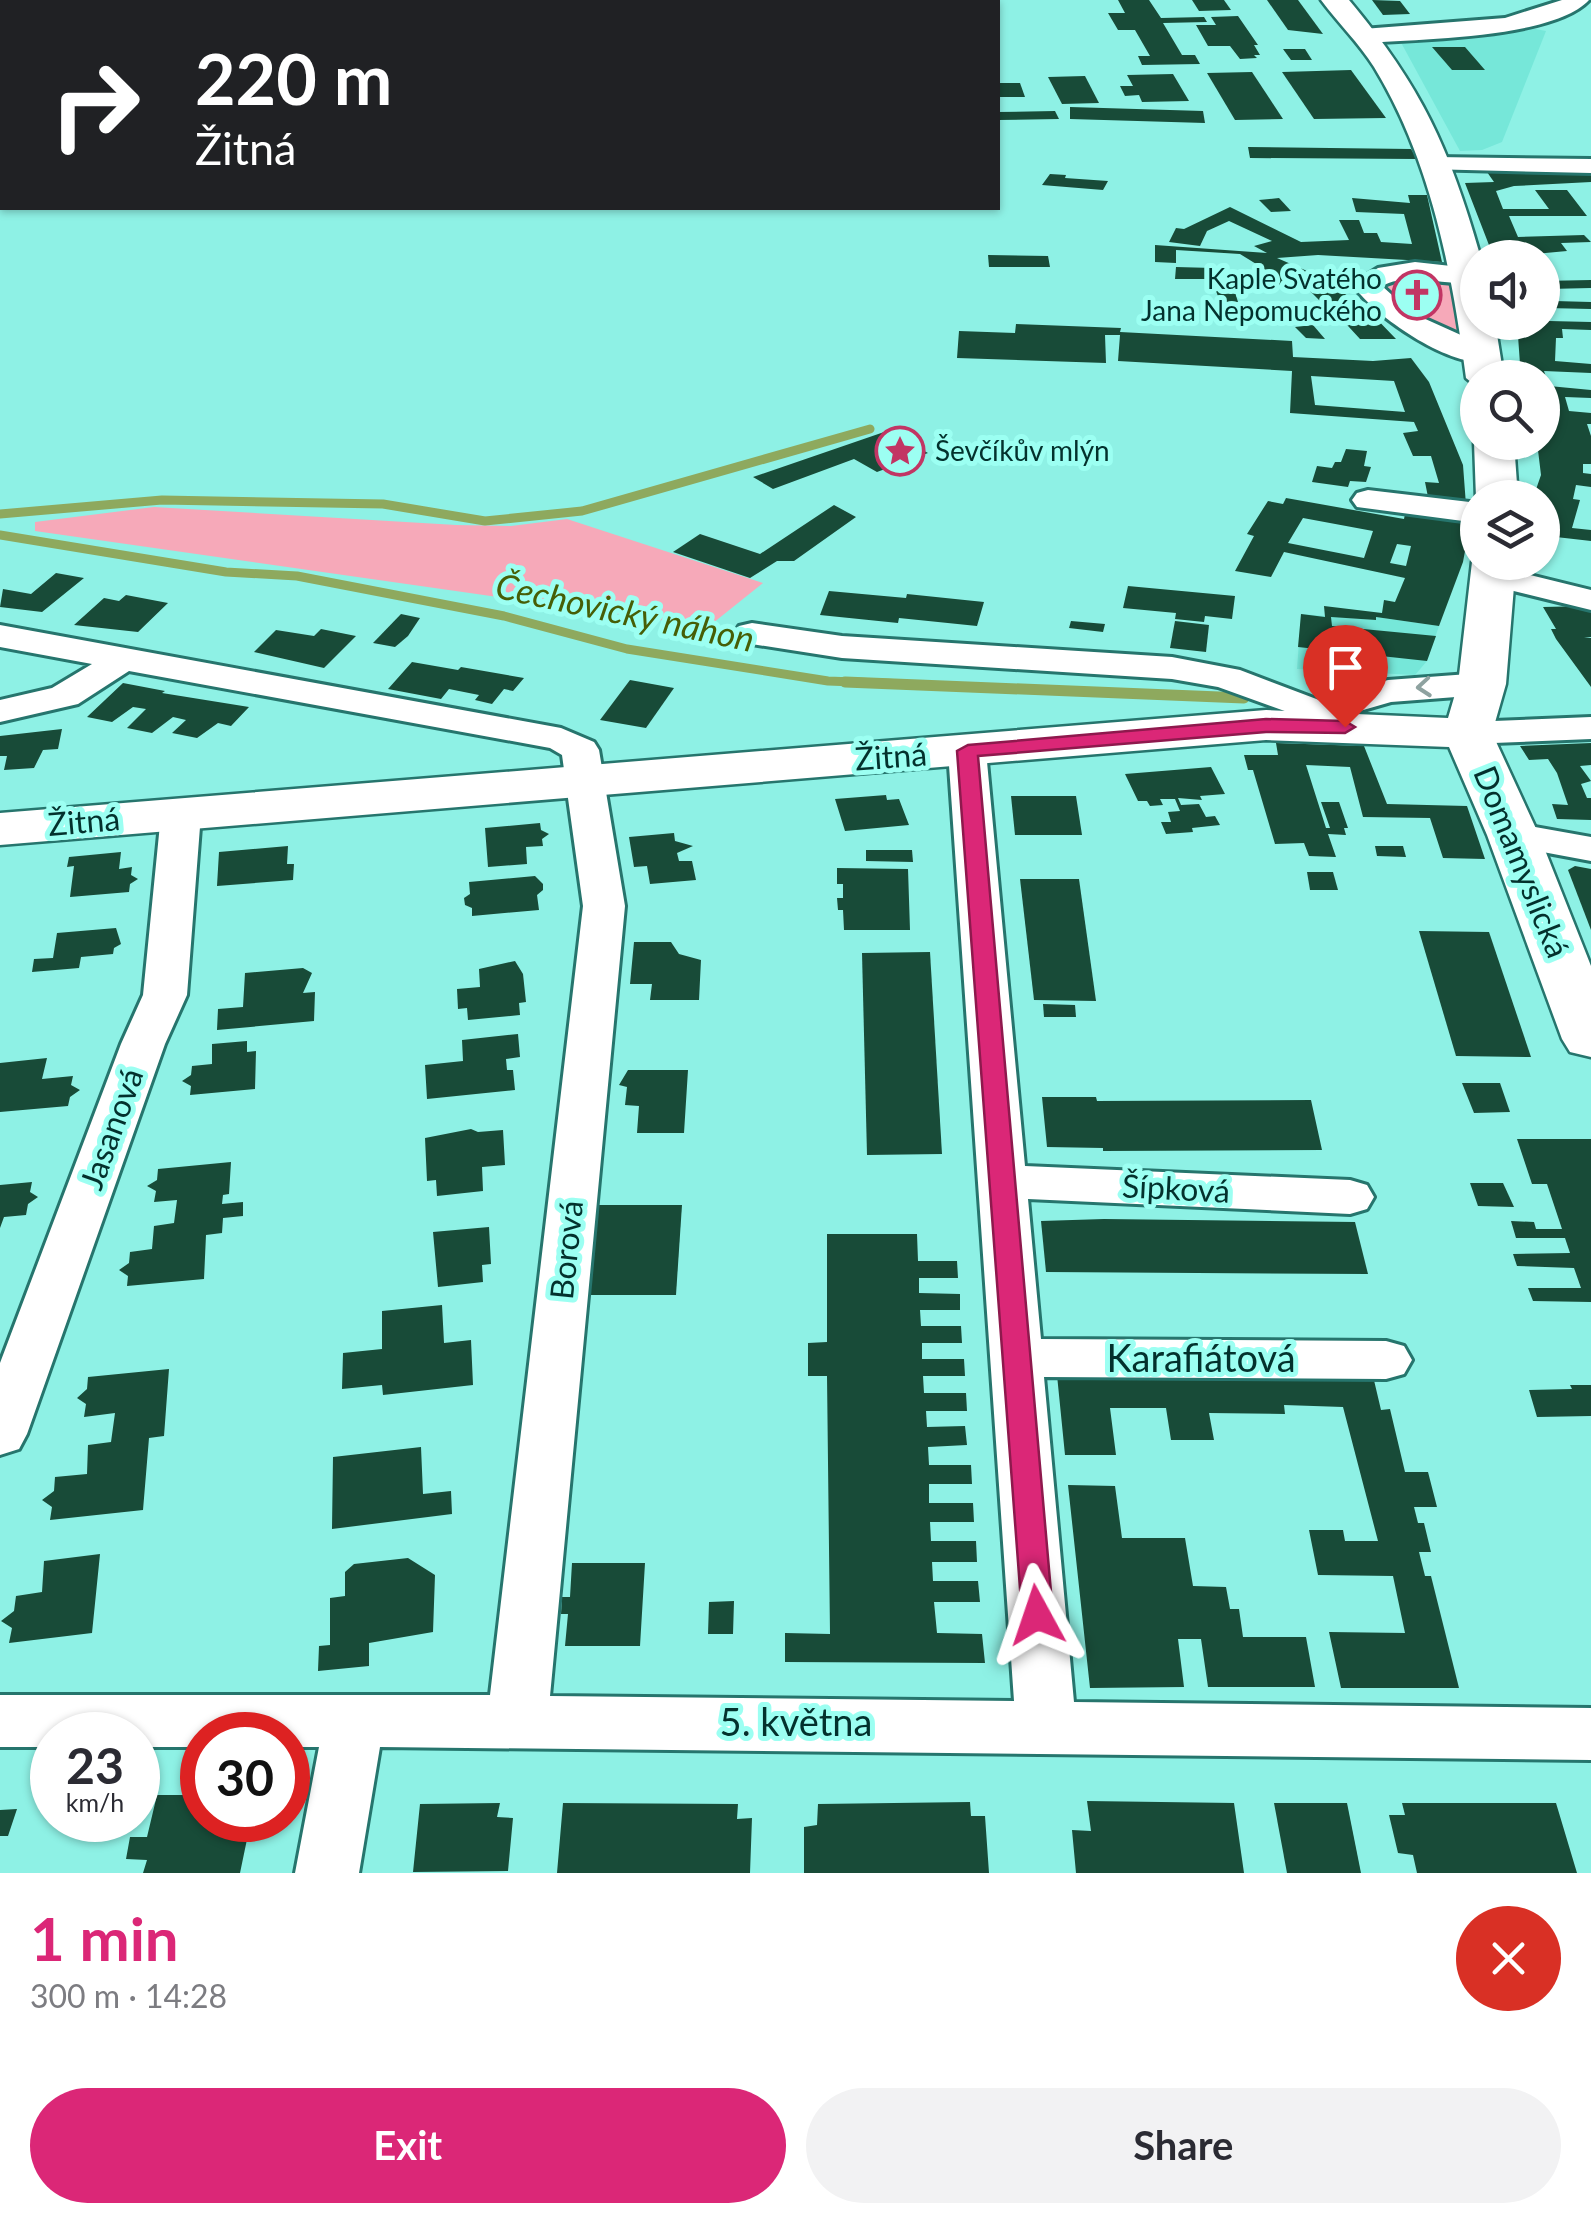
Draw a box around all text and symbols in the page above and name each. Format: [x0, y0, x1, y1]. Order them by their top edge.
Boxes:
text: 220 m [195, 36, 392, 120]
icon: right [30, 40, 160, 170]
text: Žitná [195, 121, 296, 175]
map controls [1460, 240, 1560, 580]
button: sound [1460, 240, 1560, 340]
place label: Kaple Svatého Jana Nepomuckého [1141, 261, 1382, 327]
church icon: Kaple Svatého Jana Nepomuckého [1391, 269, 1443, 321]
button: search [1460, 360, 1560, 460]
place icon: Ševčíkův mlýn [874, 425, 926, 477]
place label: Ševčíkův mlýn [935, 433, 1110, 467]
button: layers [1460, 480, 1560, 580]
water label: Čechovický náhon [492, 563, 759, 659]
pin [1303, 625, 1388, 728]
icon: arrive [1318, 640, 1373, 695]
one-way arrow [1415, 675, 1431, 697]
street label: Žitná [854, 734, 928, 777]
street label: Domamyslická [1466, 760, 1579, 963]
street label: Žitná [46, 798, 121, 843]
street label: Jasanová [71, 1063, 150, 1194]
street label: Šípková [1121, 1165, 1231, 1210]
street label: Borová [541, 1198, 590, 1301]
street label: Karafiátová [1106, 1334, 1296, 1380]
position arrow [985, 1563, 1089, 1667]
street label: 5. května [720, 1698, 872, 1744]
speed limit sign: 30 [180, 1712, 310, 1842]
text: 23 [66, 1735, 124, 1795]
text: km/h [66, 1787, 124, 1817]
text: 1 min [30, 1902, 179, 1974]
button: close [1456, 1906, 1561, 2011]
text: 300 m · 14:28 [30, 1976, 227, 2015]
button: Exit [30, 2088, 786, 2203]
button: Share [806, 2088, 1561, 2203]

